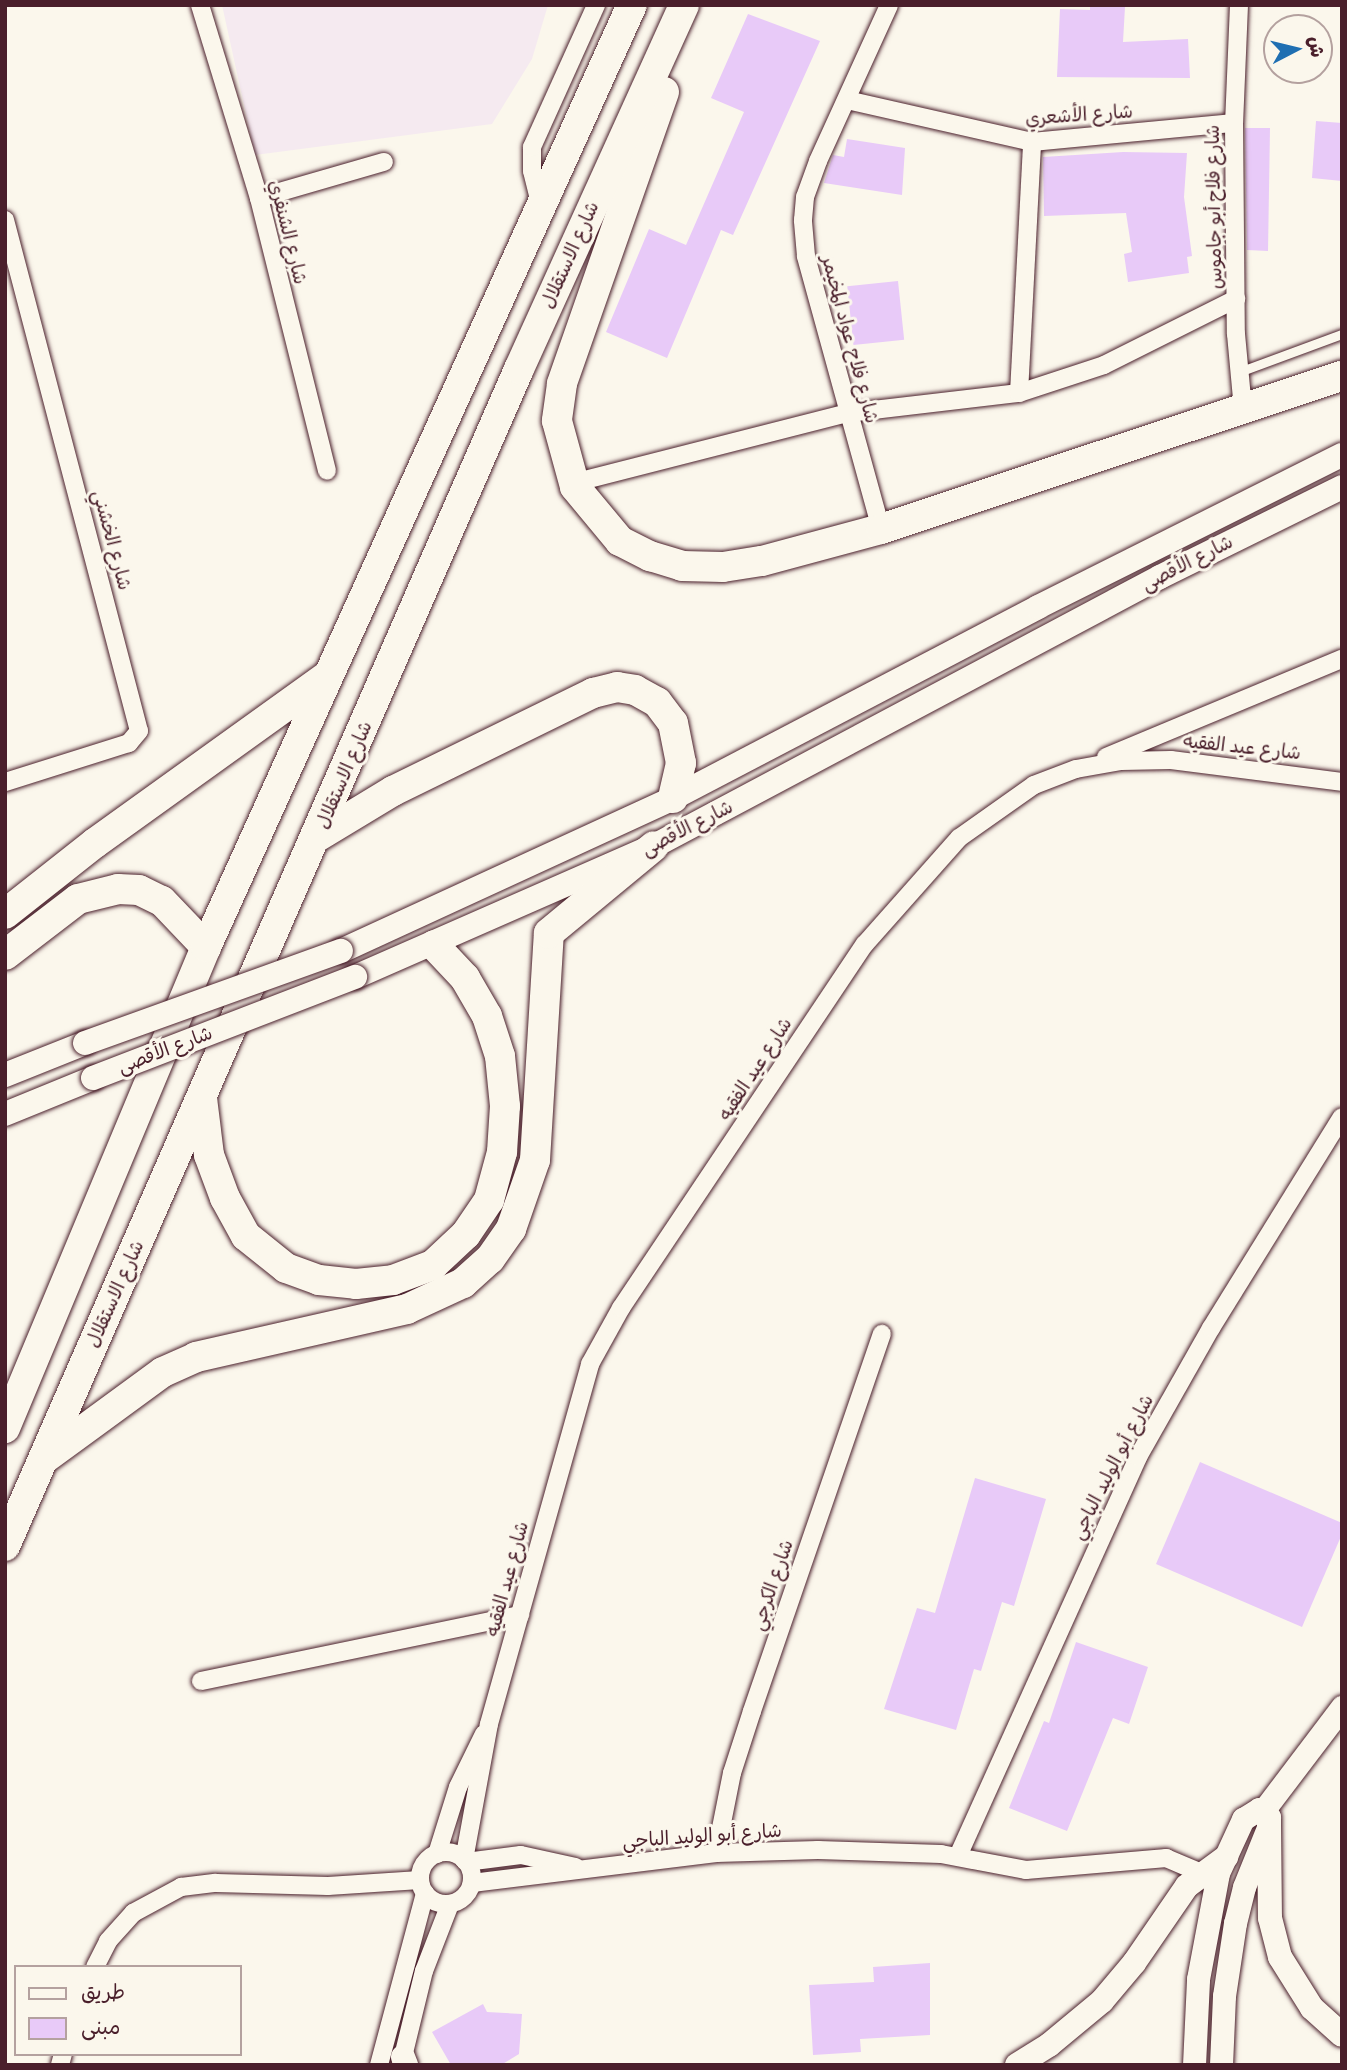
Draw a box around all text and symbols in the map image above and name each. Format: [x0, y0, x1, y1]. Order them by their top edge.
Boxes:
north arrow [1263, 14, 1333, 84]
text: ش [1304, 35, 1330, 59]
street label: شارع الأشعري [1024, 100, 1134, 130]
street label: شارع فلاح أبو جاموس [1201, 125, 1227, 289]
street label: شارع الشنفري [264, 178, 312, 286]
street label: شارع الاستقلال [536, 198, 604, 312]
street label: شارع فلاح عواد المخيمر [817, 252, 883, 426]
street label: شارع الخشني [88, 487, 136, 593]
street label: شارع الأقصى [1137, 530, 1237, 596]
street label: شارع الاستقلال [311, 718, 377, 832]
street label: شارع عيد الفقيه [1182, 729, 1302, 765]
street label: شارع الأقصى [637, 795, 737, 861]
street label: شارع عيد الفقيه [713, 1013, 797, 1125]
street label: شارع الأقصى [114, 1022, 216, 1078]
street label: شارع الاستقلال [81, 1237, 149, 1351]
street label: شارع أبو الوليد الباجي [1066, 1391, 1158, 1543]
street label: شارع عيد الفقيه [481, 1519, 533, 1639]
street label: شارع الكرجي [746, 1537, 798, 1633]
street label: شارع أبو الوليد الباجي [622, 1819, 782, 1853]
legend [14, 1965, 242, 2056]
text: طريق [81, 1978, 125, 2005]
text: مبنى [81, 2013, 120, 2040]

